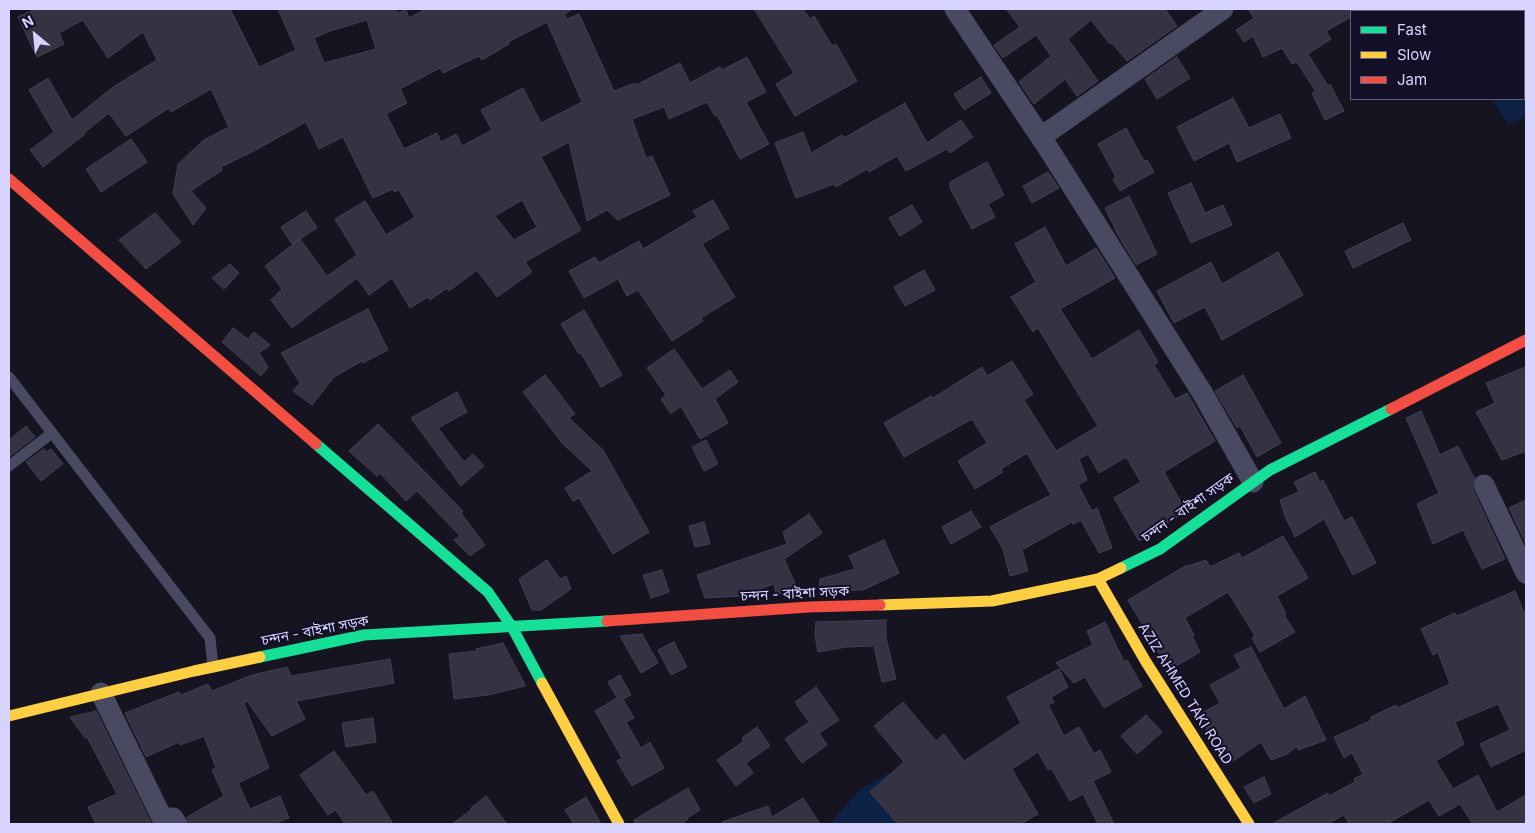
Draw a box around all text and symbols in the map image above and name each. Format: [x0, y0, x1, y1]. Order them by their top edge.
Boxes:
north arrow [10, 10, 60, 60]
legend [1350, 10, 1525, 100]
text: N [19, 11, 36, 31]
text: Fast [1397, 20, 1427, 39]
text: Slow [1397, 45, 1431, 64]
text: Jam [1397, 70, 1427, 89]
street label: চন্দন - বাইশা সড়ক [1139, 470, 1237, 546]
street label: চন্দন - বাইশা সড়ক [740, 583, 850, 605]
street label: চন্দন - বাইশা সড়ক [260, 612, 370, 650]
street label: AZIZ AHMED TAKI ROAD [1134, 620, 1236, 768]

